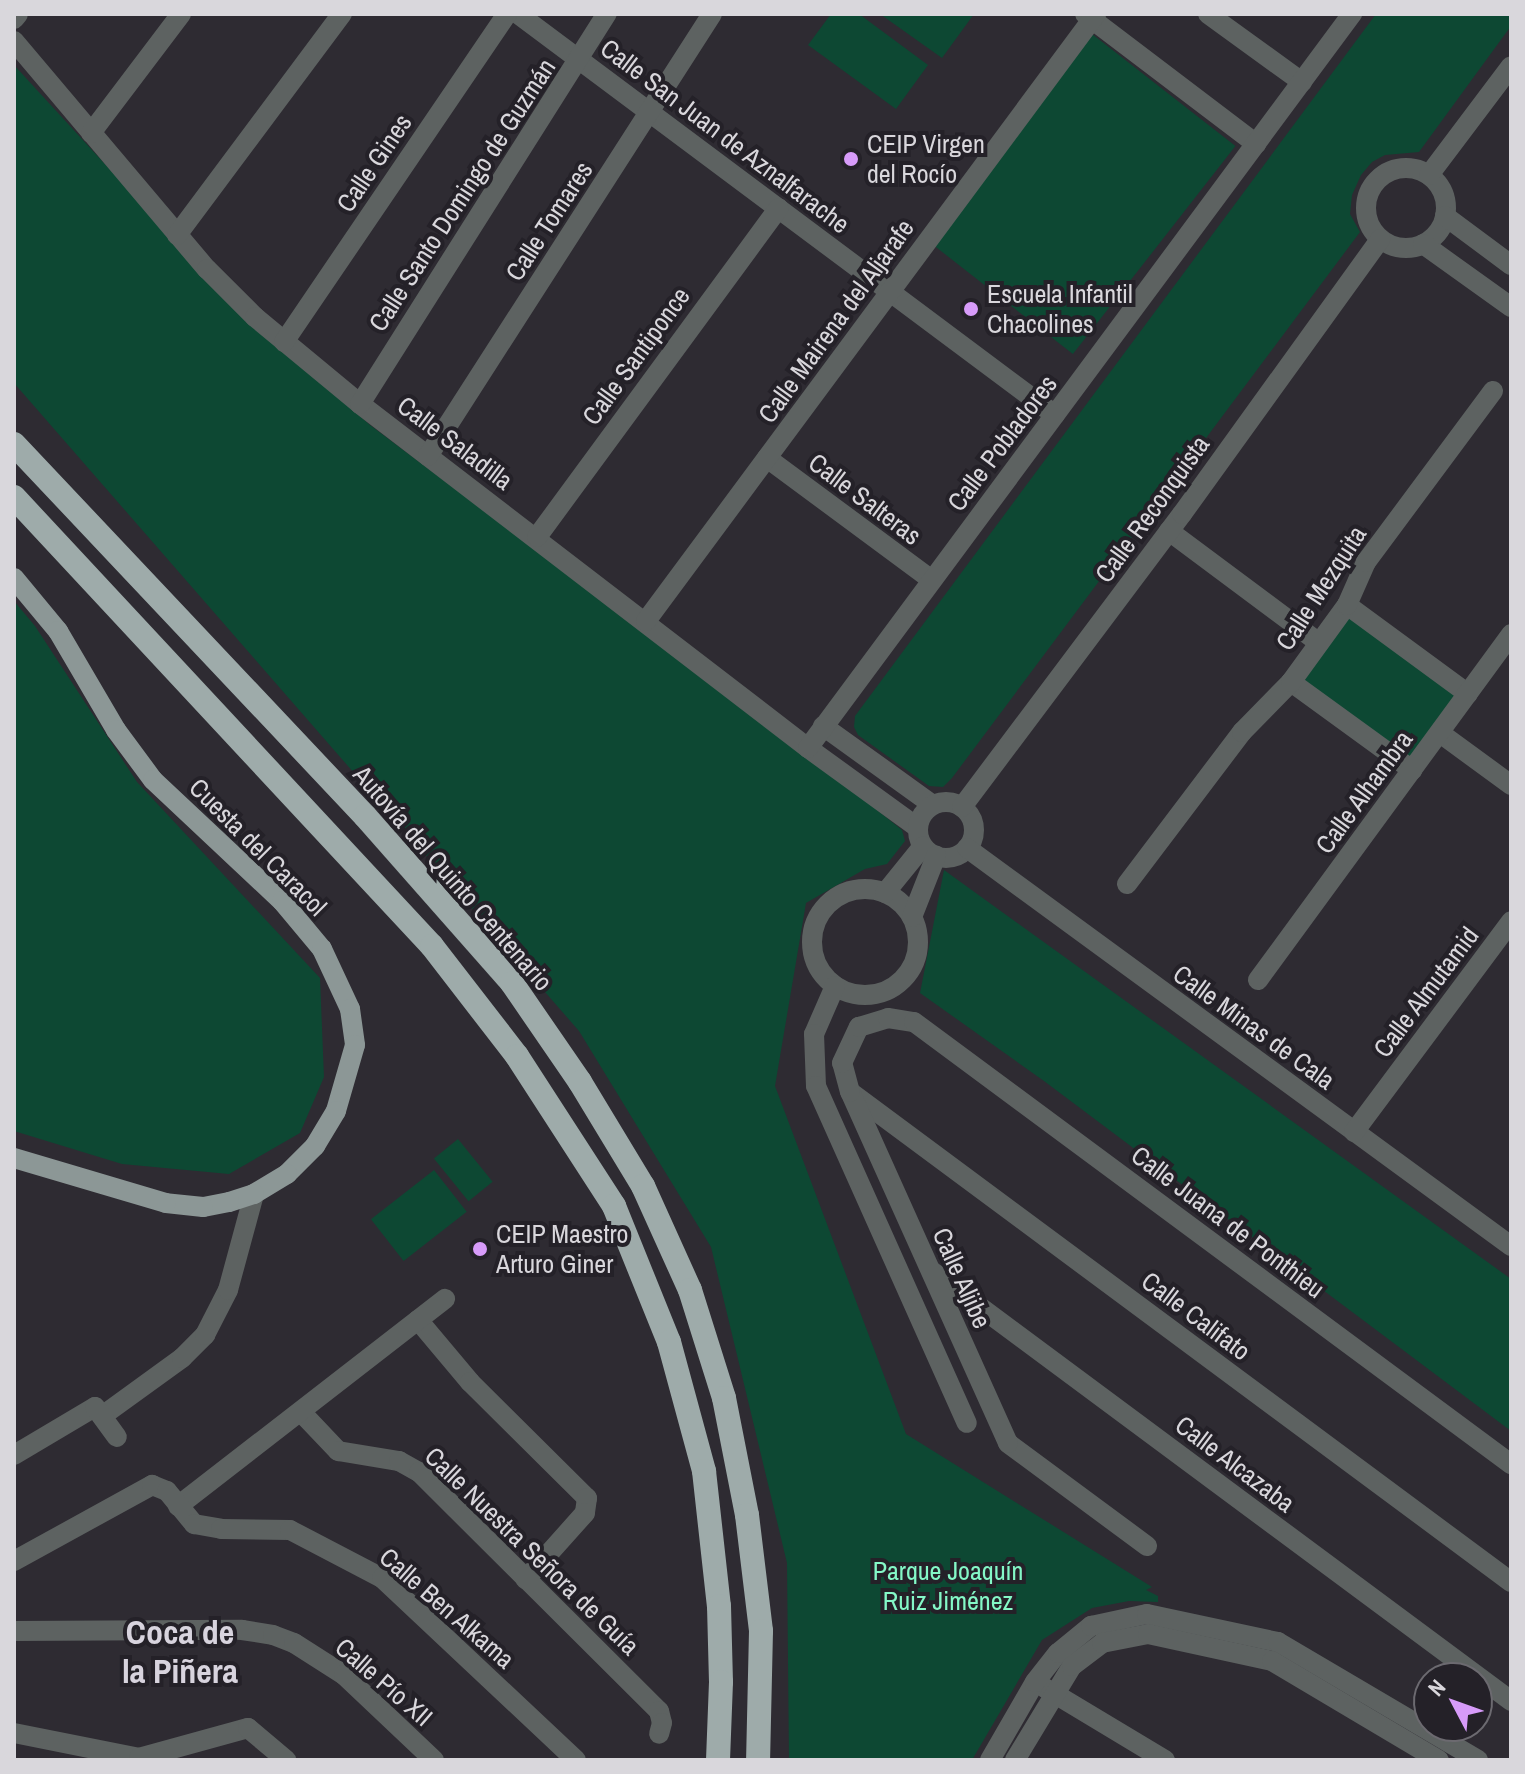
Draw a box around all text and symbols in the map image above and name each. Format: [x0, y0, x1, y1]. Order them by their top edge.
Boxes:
street label: Calle San Juan de Aznalfarache [594, 32, 856, 240]
street label: Calle Santo Domingo de Guzmán [362, 53, 562, 337]
street label: Calle Gines [330, 108, 418, 218]
place label: CEIP Virgen del Rocío [867, 128, 985, 190]
marker: CEIP Virgen del Rocío [842, 150, 860, 168]
street label: Calle Tomares [499, 155, 599, 287]
street label: Calle Mairena del Aljarafe [751, 213, 921, 429]
place label: Escuela Infantil Chacolines [987, 278, 1133, 340]
street label: Calle Santiponce [576, 281, 696, 431]
marker: Escuela Infantil Chacolines [962, 300, 980, 318]
street label: Calle Pobladores [941, 369, 1063, 517]
street label: Calle Saladilla [391, 390, 519, 496]
street label: Calle Reconquista [1088, 429, 1216, 589]
street label: Calle Salteras [803, 447, 927, 551]
street label: Calle Mezquita [1269, 520, 1373, 656]
street label: Calle Alhambra [1309, 724, 1419, 860]
street label: Autovía del Quinto Centenario [347, 759, 559, 997]
street label: Cuesta del Caracol [183, 772, 333, 922]
street label: Calle Almutamid [1366, 920, 1486, 1064]
street label: Calle Minas de Cala [1167, 958, 1341, 1096]
street label: Calle Juana de Ponthieu [1125, 1139, 1331, 1305]
place label: CEIP Maestro Arturo Giner [496, 1218, 629, 1280]
street label: Calle Aljibe [926, 1222, 998, 1334]
marker: CEIP Maestro Arturo Giner [471, 1240, 489, 1258]
street label: Calle Califato [1136, 1265, 1256, 1367]
street label: Calle Alcazaba [1169, 1409, 1301, 1519]
street label: Calle Nuestra Señora de Guía [418, 1441, 646, 1661]
street label: Calle Ben Alkama [373, 1541, 521, 1675]
park label: Parque Joaquín Ruiz Jiménez [873, 1555, 1023, 1616]
district label: Coca de la Piñera [122, 1612, 238, 1692]
street label: Calle Pío XII [329, 1631, 439, 1733]
north arrow [1413, 1662, 1493, 1742]
text: N [1421, 1673, 1452, 1702]

